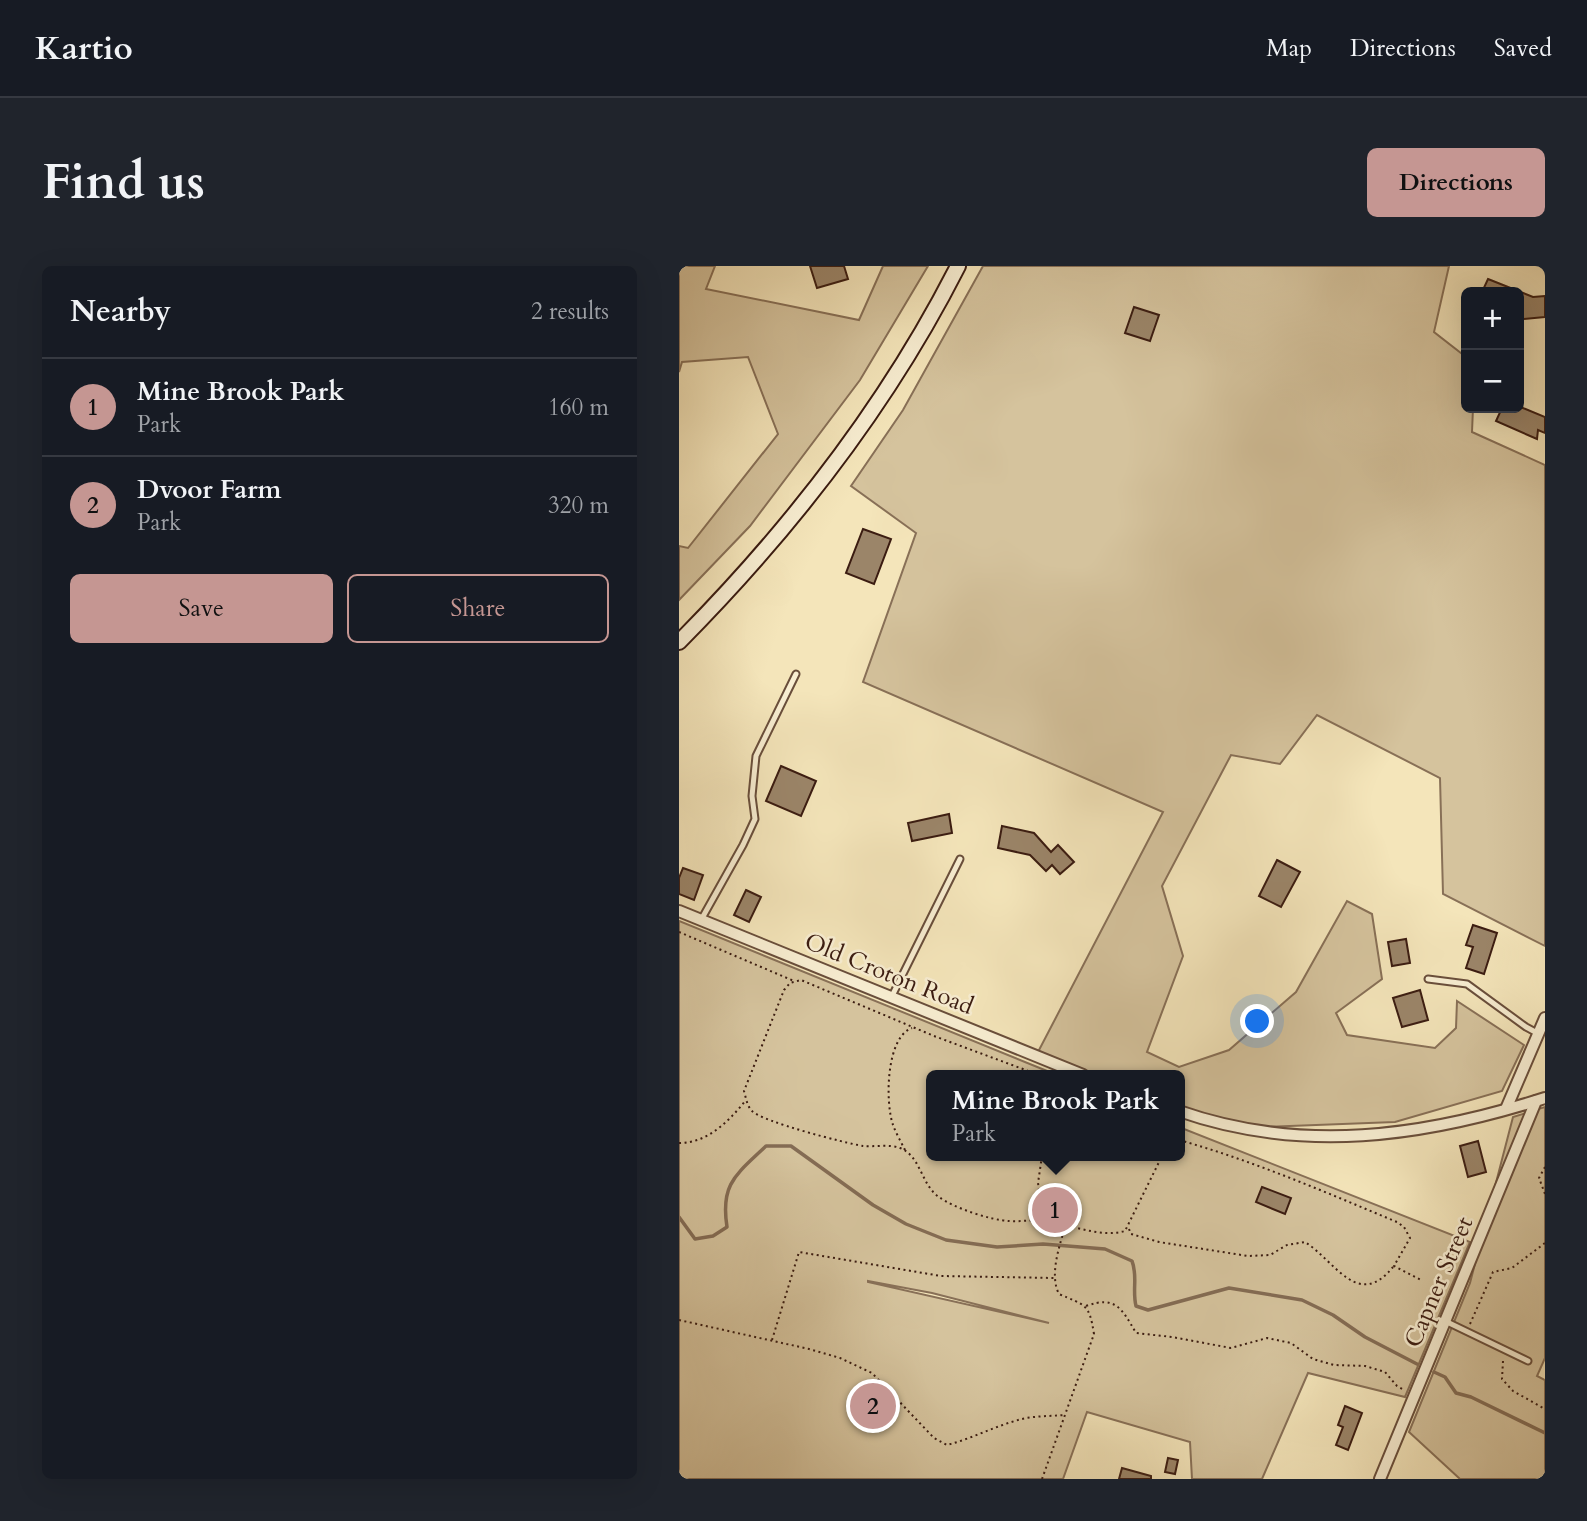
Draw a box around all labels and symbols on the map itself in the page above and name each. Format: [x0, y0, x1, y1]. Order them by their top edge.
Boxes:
street label: Old Croton Road [800, 925, 979, 1023]
your location [1240, 1004, 1274, 1038]
pin: 1 [1032, 1184, 1078, 1236]
street label: Capner Street [1397, 1211, 1481, 1352]
pin: 2 [850, 1380, 896, 1432]

